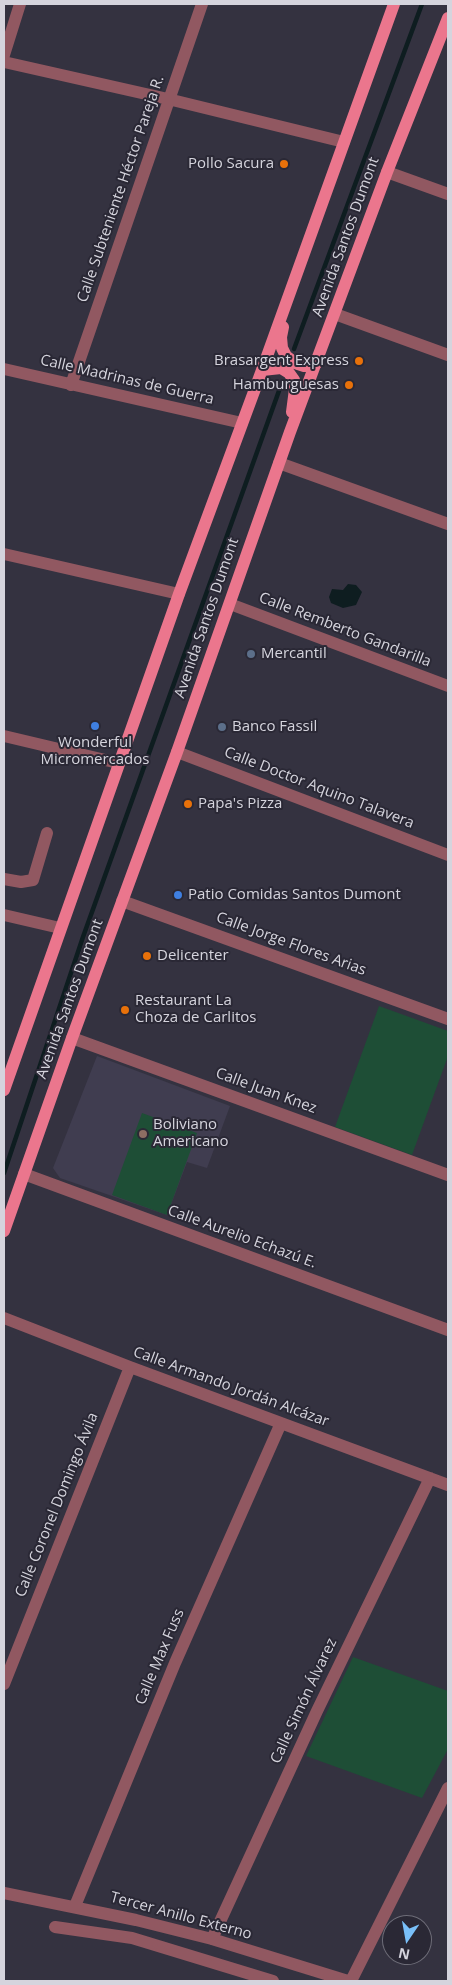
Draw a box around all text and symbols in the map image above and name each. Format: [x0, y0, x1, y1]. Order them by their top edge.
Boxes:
street label: Calle Subteniente Héctor Pareja R. [74, 73, 168, 305]
place label: Pollo Sacura [188, 155, 274, 173]
street label: Avenida Santos Dumont [309, 155, 383, 319]
marker: Pollo Sacura [278, 158, 290, 170]
street label: Calle Madrinas de Guerra [38, 351, 216, 409]
place label: Brasargent Express [214, 352, 349, 370]
marker: Brasargent Express [353, 355, 365, 367]
place label: Hamburguesas [233, 376, 339, 394]
marker: Hamburguesas [343, 379, 355, 391]
street label: Avenida Santos Dumont [171, 535, 243, 701]
street label: Calle Remberto Gandarilla [256, 589, 434, 671]
place label: Mercantil [261, 645, 327, 663]
marker: Mercantil [245, 648, 257, 660]
place label: Banco Fassil [232, 718, 317, 736]
marker: Wonderful Micromercados [89, 720, 101, 732]
marker: Banco Fassil [216, 721, 228, 733]
place label: Wonderful Micromercados [41, 734, 149, 769]
street label: Calle Doctor Aquino Talavera [221, 743, 417, 833]
place label: Papa's Pizza [198, 795, 282, 813]
marker: Papa's Pizza [182, 798, 194, 810]
place label: Patio Comidas Santos Dumont [188, 886, 401, 904]
marker: Patio Comidas Santos Dumont [172, 889, 184, 901]
street label: Calle Jorge Flores Arias [214, 908, 368, 980]
street label: Avenida Santos Dumont [33, 917, 107, 1081]
place label: Delicenter [157, 947, 229, 965]
marker: Delicenter [141, 950, 153, 962]
place label: Restaurant La Choza de Carlitos [135, 992, 256, 1027]
marker: Restaurant La Choza de Carlitos [119, 1004, 131, 1016]
street label: Calle Juan Knez [213, 1064, 319, 1118]
place label: Boliviano Americano [153, 1116, 228, 1151]
marker: Boliviano Americano [137, 1128, 149, 1140]
street label: Calle Aurelio Echazú E. [165, 1202, 319, 1272]
street label: Calle Armando Jordán Alcázar [131, 1343, 331, 1431]
street label: Calle Coronel Domingo Ávila [12, 1410, 102, 1600]
street label: Calle Max Fuss [132, 1606, 188, 1708]
street label: Calle Simón Álvarez [267, 1635, 341, 1767]
street label: Tercer Anillo Externo [108, 1888, 254, 1944]
north arrow [382, 1915, 432, 1965]
text: N [396, 1944, 412, 1965]

